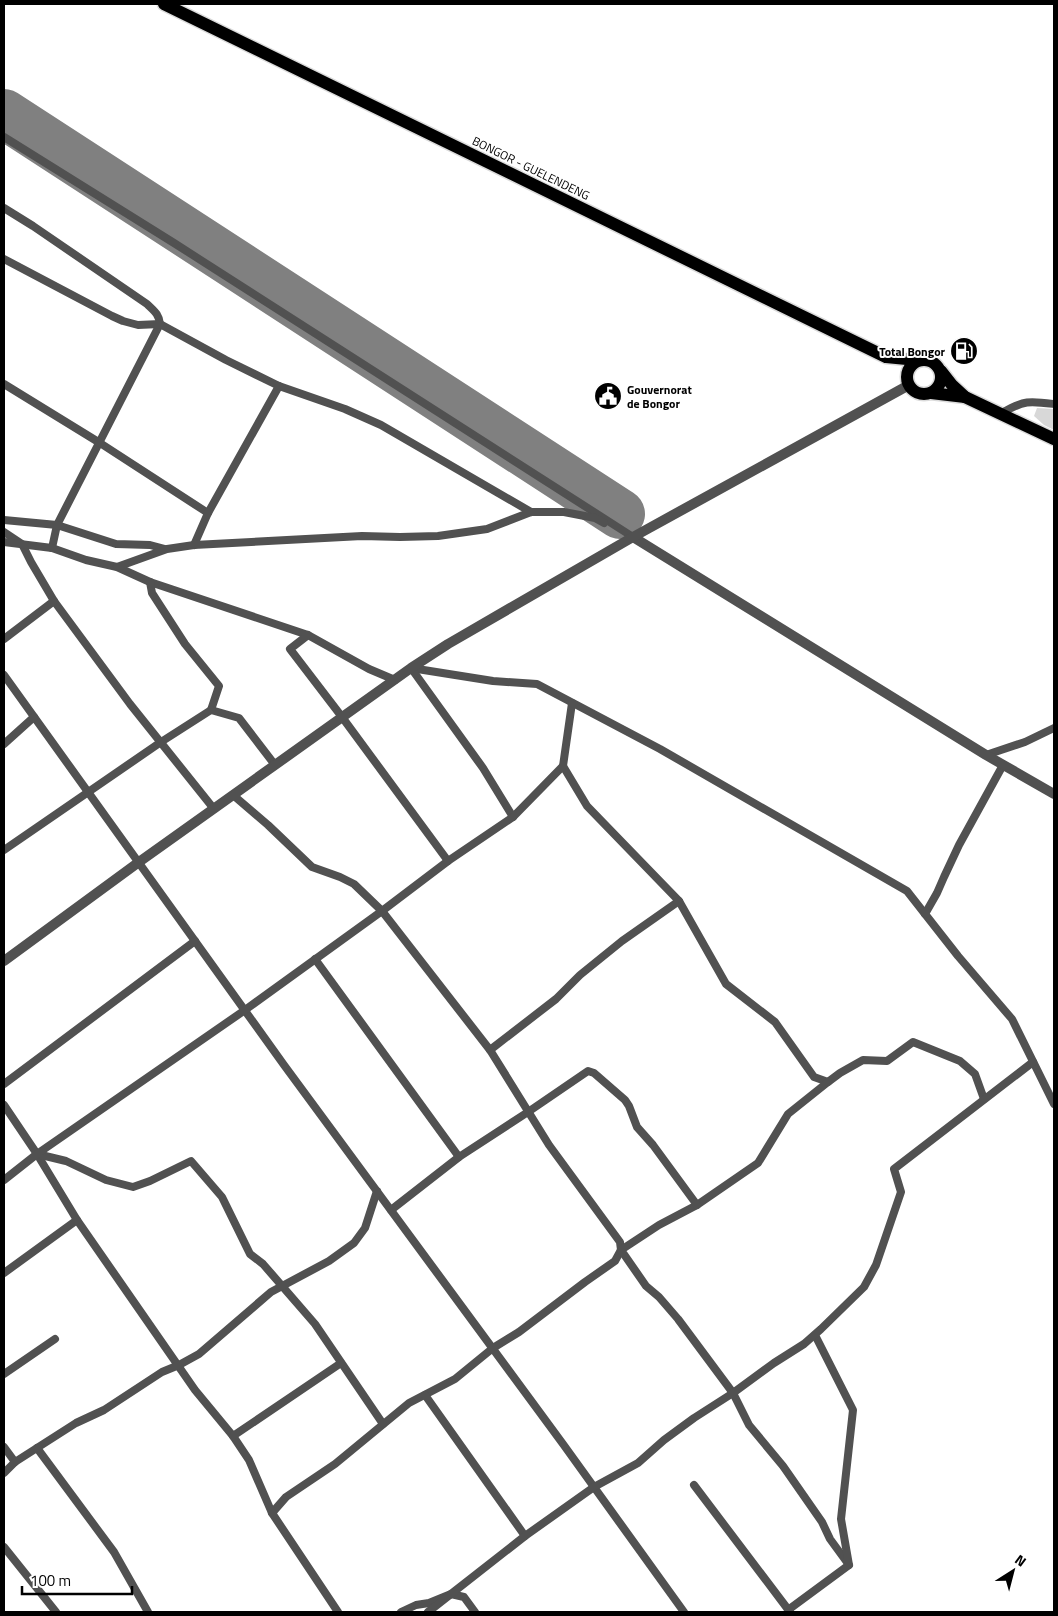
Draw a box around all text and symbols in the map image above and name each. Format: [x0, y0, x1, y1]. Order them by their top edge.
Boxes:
street label: BONGOR - GUELENDENG [469, 131, 593, 205]
fuel station icon: Total Bongor [949, 336, 979, 366]
place label: Total Bongor [879, 342, 946, 361]
place label: Gouvernorat de Bongor [627, 380, 692, 413]
public building icon: Gouvernorat de Bongor [593, 381, 623, 411]
north arrow [988, 1546, 1038, 1596]
text: N [1011, 1549, 1031, 1571]
scale bar [22, 1564, 132, 1596]
text: 100 m [30, 1569, 71, 1592]

